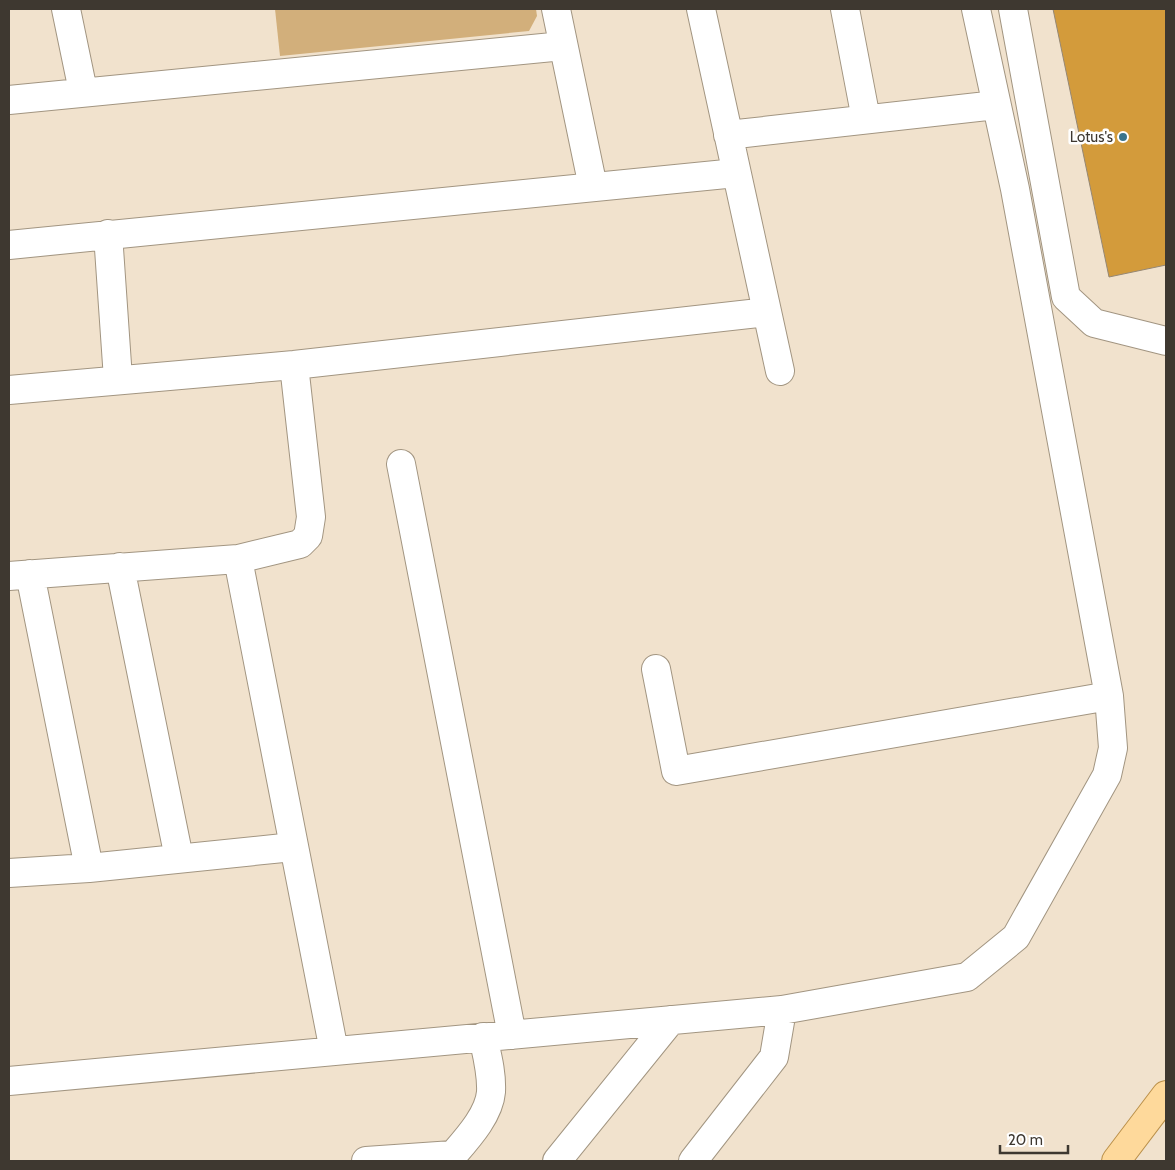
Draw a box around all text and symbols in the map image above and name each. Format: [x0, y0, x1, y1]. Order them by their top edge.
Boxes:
place label: Lotus's [1070, 128, 1113, 146]
marker: Lotus's [1117, 131, 1129, 143]
scale bar [1000, 1122, 1068, 1154]
text: 20 m [1008, 1131, 1043, 1149]

